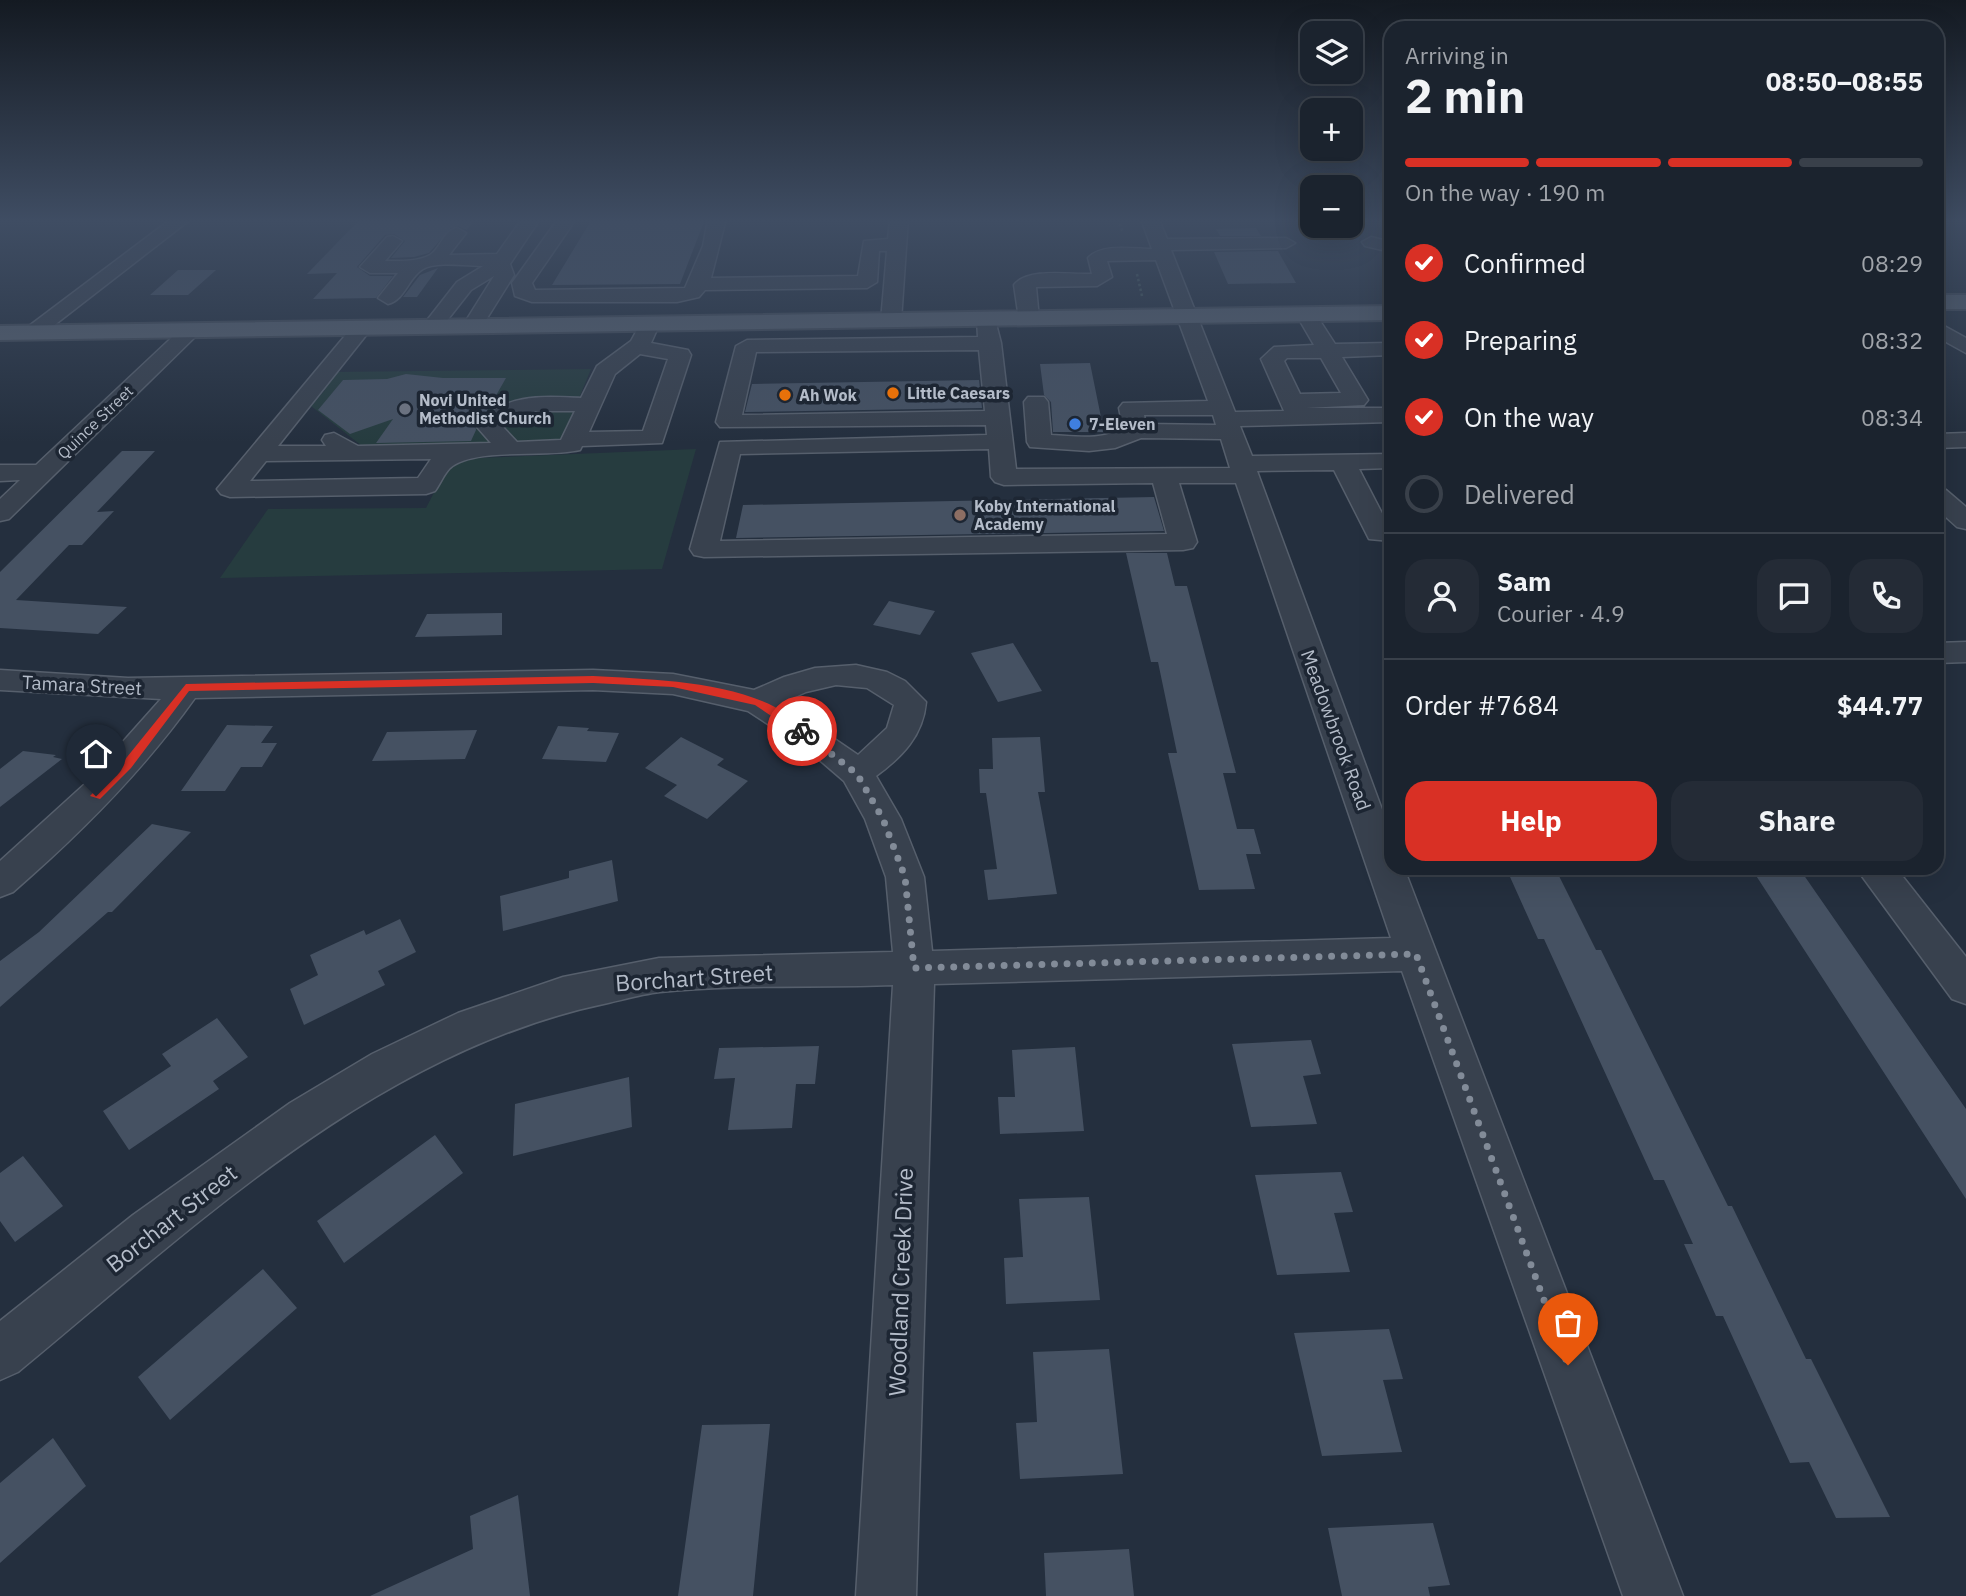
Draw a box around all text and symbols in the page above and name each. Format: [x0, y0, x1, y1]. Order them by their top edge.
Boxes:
map controls [1300, 21, 1363, 238]
button: layers [1300, 21, 1363, 84]
text: Arriving in [1405, 40, 1509, 70]
text: 08:50–08:55 [1766, 64, 1923, 98]
text: 2 min [1405, 66, 1525, 126]
button: + [1300, 98, 1363, 161]
button: − [1300, 175, 1363, 238]
text: On the way · 190 m [1405, 177, 1605, 207]
icon: check [1405, 244, 1443, 282]
text: Confirmed [1464, 246, 1586, 280]
text: 08:29 [1861, 248, 1923, 278]
icon: check [1405, 321, 1443, 359]
text: Preparing [1464, 323, 1577, 357]
text: 08:32 [1861, 325, 1923, 355]
street label: Quince Street [53, 381, 137, 463]
place label: Little Caesars [907, 383, 1010, 403]
place label: Ah Wok [799, 385, 857, 405]
marker: Little Caesars [885, 385, 901, 401]
marker: Ah Wok [777, 387, 793, 403]
place label: Novi United Methodist Church [419, 390, 552, 428]
icon: check [1405, 398, 1443, 436]
text: On the way [1464, 400, 1594, 434]
marker: Novi United Methodist Church [397, 401, 413, 417]
text: 08:34 [1861, 402, 1923, 432]
place label: 7-Eleven [1089, 414, 1155, 434]
marker: 7-Eleven [1067, 416, 1083, 432]
text: Delivered [1464, 477, 1575, 511]
place label: Koby International Academy [974, 496, 1116, 534]
marker: Koby International Academy [952, 507, 968, 523]
button: person [1405, 559, 1479, 633]
button: chat [1757, 559, 1831, 633]
button: phone [1849, 559, 1923, 633]
text: Sam [1497, 564, 1551, 598]
text: Courier · 4.9 [1497, 598, 1625, 628]
street label: Meadowbrook Road [1296, 646, 1376, 814]
street label: Tamara Street [21, 670, 143, 700]
text: Order #7684 [1405, 688, 1559, 722]
text: $44.77 [1837, 688, 1923, 722]
courier [767, 696, 837, 766]
icon: bike [783, 712, 821, 750]
pin [66, 724, 126, 796]
icon: home [77, 735, 115, 773]
button: Help [1405, 781, 1657, 861]
button: Share [1671, 781, 1923, 861]
street label: Borchart Street [614, 957, 774, 997]
street label: Borchart Street [99, 1157, 243, 1279]
street label: Woodland Creek Drive [881, 1167, 919, 1397]
pin [1538, 1293, 1598, 1365]
icon: bag [1549, 1304, 1587, 1342]

